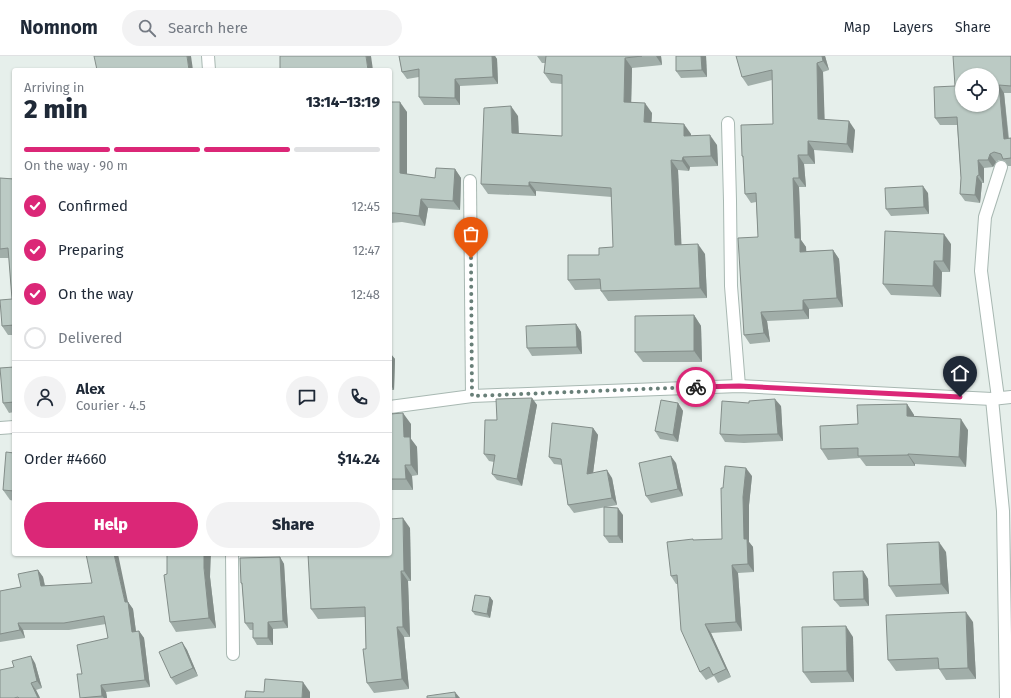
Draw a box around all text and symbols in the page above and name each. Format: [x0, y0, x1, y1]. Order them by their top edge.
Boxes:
search box [122, 10, 402, 46]
text: Nomnom [20, 16, 98, 39]
icon: search [136, 17, 158, 39]
text: Search here [168, 19, 248, 37]
text: Map [844, 19, 870, 36]
text: Layers [892, 19, 933, 36]
text: Share [955, 19, 991, 36]
map controls [955, 68, 999, 112]
button: locate [955, 68, 999, 112]
text: Arriving in [24, 80, 84, 95]
text: 13:14–13:19 [306, 93, 380, 111]
text: 2 min [24, 94, 88, 125]
text: On the way · 90 m [24, 158, 128, 173]
icon: check [24, 195, 46, 217]
text: Confirmed [58, 197, 128, 215]
text: 12:45 [352, 199, 380, 214]
pin [454, 217, 488, 258]
icon: bag [460, 223, 482, 245]
icon: check [24, 239, 46, 261]
text: Preparing [58, 241, 123, 259]
text: 12:47 [353, 243, 380, 258]
icon: check [24, 283, 46, 305]
text: On the way [58, 285, 133, 303]
text: 12:48 [351, 287, 380, 302]
text: Delivered [58, 329, 122, 347]
pin [943, 356, 977, 397]
icon: home [949, 362, 971, 384]
courier [676, 367, 716, 407]
button: person [24, 376, 66, 418]
button: chat [286, 376, 328, 418]
button: phone [338, 376, 380, 418]
icon: bike [685, 376, 707, 398]
text: Alex [76, 380, 105, 398]
text: Courier · 4.5 [76, 398, 146, 413]
text: Order #4660 [24, 450, 107, 468]
text: $14.24 [337, 450, 380, 468]
button: Help [24, 502, 198, 548]
button: Share [206, 502, 380, 548]

